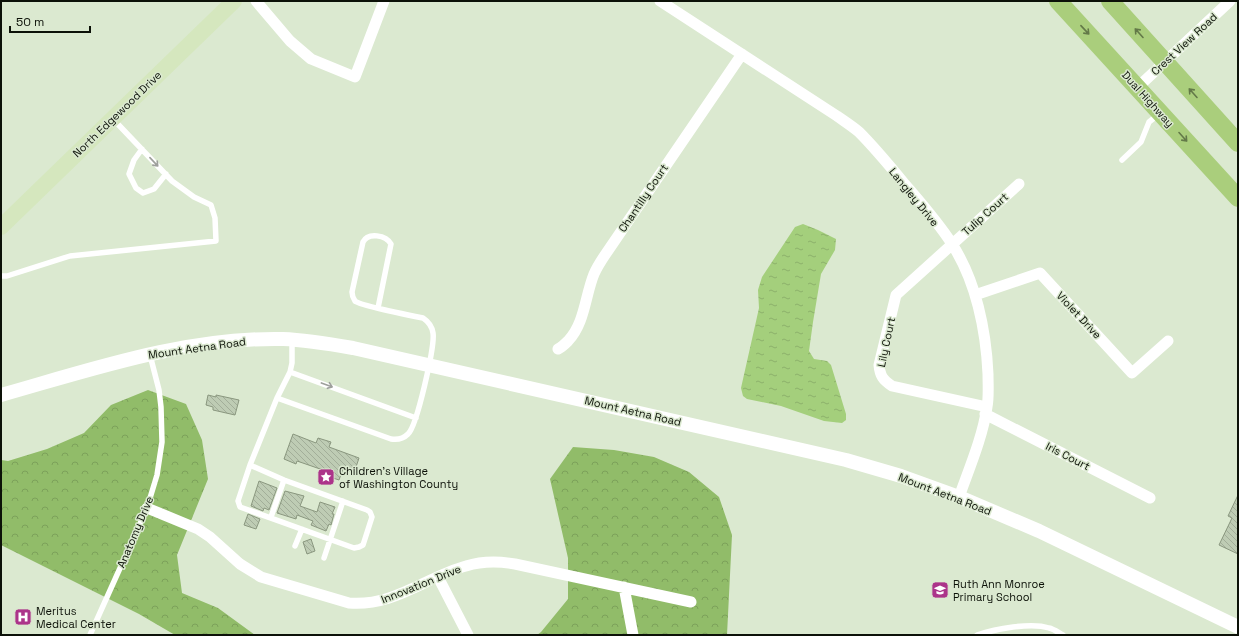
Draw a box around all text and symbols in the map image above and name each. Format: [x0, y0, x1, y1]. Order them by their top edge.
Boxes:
scale bar [10, 8, 90, 34]
street label: Crest View Road [1148, 10, 1220, 78]
text: 50 m [16, 14, 44, 30]
one-way arrow [1080, 25, 1089, 35]
one-way arrow [1135, 28, 1144, 39]
street label: North Edgewood Drive [70, 68, 164, 160]
street label: Dual Highway [1119, 68, 1177, 130]
one-way arrow [1188, 88, 1198, 98]
one-way arrow [1178, 132, 1187, 142]
one-way arrow [149, 157, 159, 167]
street label: Chantilly Court [615, 161, 671, 235]
street label: Langley Drive [886, 165, 942, 229]
street label: Tulip Court [959, 190, 1011, 238]
street label: Violet Drive [1054, 288, 1104, 342]
street label: Lily Court [874, 316, 898, 368]
street label: Mount Aetna Road [147, 334, 247, 362]
one-way arrow [320, 382, 332, 390]
street label: Mount Aetna Road [583, 393, 683, 429]
street label: Iris Court [1043, 439, 1093, 473]
place label: Children's Village of Washington County [339, 464, 458, 491]
place icon: Children's Village of Washington County [316, 467, 336, 487]
street label: Mount Aetna Road [896, 470, 994, 518]
street label: Anatomy Drive [114, 494, 156, 570]
street label: Innovation Drive [379, 562, 463, 606]
place label: Ruth Ann Monroe Primary School [953, 577, 1045, 604]
school or university icon: Ruth Ann Monroe Primary School [930, 580, 950, 600]
place label: Meritus Medical Center [36, 604, 116, 631]
hospital icon: Meritus Medical Center [13, 607, 33, 627]

